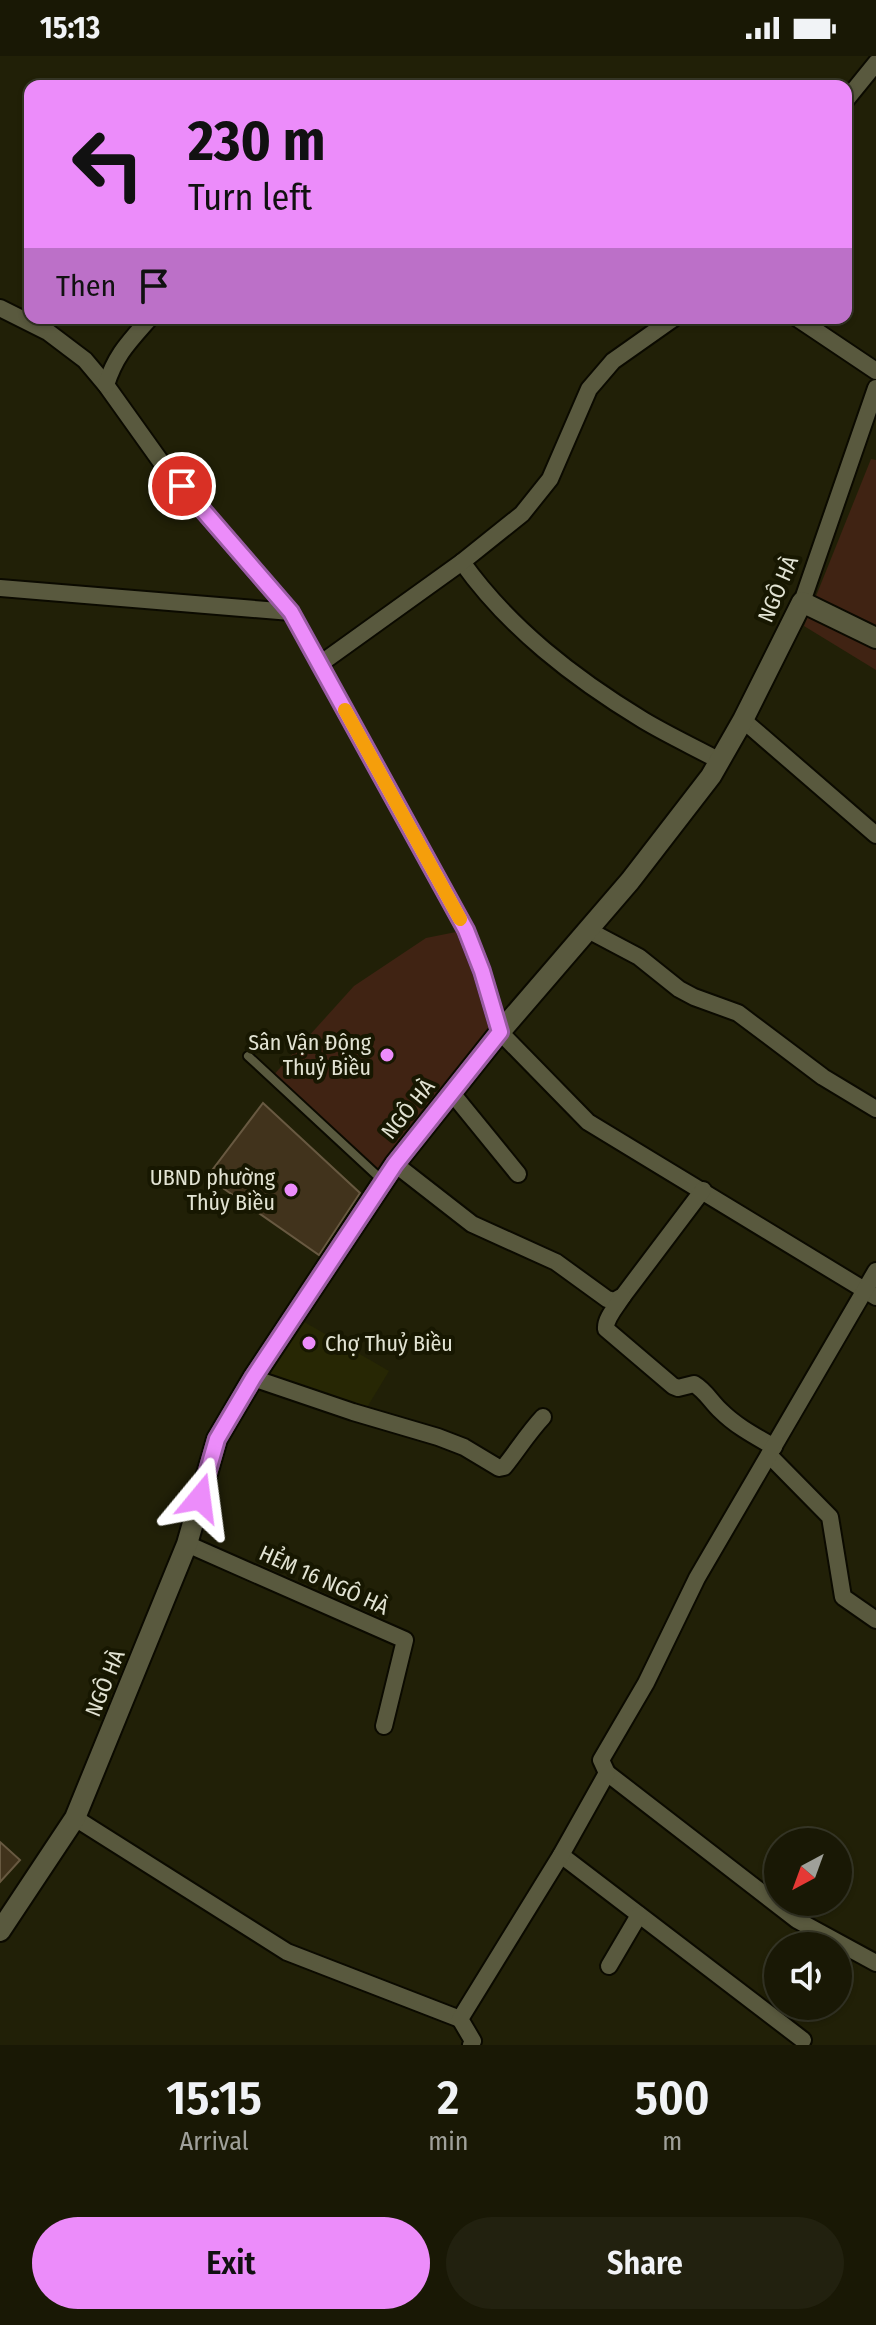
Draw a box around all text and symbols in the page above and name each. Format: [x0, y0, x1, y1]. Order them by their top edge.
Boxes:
text: 15:13 [40, 10, 100, 46]
text: 230 m [188, 108, 325, 175]
icon: left [56, 112, 160, 216]
text: Turn left [188, 176, 312, 220]
icon: arrive [132, 264, 176, 308]
text: Then [56, 268, 116, 304]
pin [148, 452, 216, 520]
icon: arrive [160, 464, 204, 508]
street label: NGÔ HÀ [752, 551, 804, 626]
place label: Sân Vận Động Thuỷ Biều [248, 1029, 372, 1081]
marker: Sân Vận Động Thuỷ Biều [378, 1046, 396, 1064]
street label: NGÔ HÀ [376, 1073, 441, 1145]
place label: UBND phường Thủy Biều [150, 1164, 276, 1216]
marker: UBND phường Thủy Biều [282, 1181, 300, 1199]
place label: Chợ Thuỷ Biều [325, 1330, 453, 1357]
marker: Chợ Thuỷ Biều [300, 1334, 318, 1352]
position arrow [158, 1456, 242, 1540]
street label: HẺM 16 NGÔ HÀ [255, 1538, 394, 1621]
street label: NGÔ HÀ [79, 1645, 131, 1720]
north arrow [764, 1828, 852, 1916]
map controls [764, 1828, 852, 2020]
button: sound [764, 1932, 852, 2020]
text: 15:15 [166, 2069, 262, 2127]
text: 2 [437, 2069, 459, 2127]
text: 500 [635, 2069, 710, 2127]
text: Arrival [180, 2126, 249, 2157]
text: min [428, 2126, 468, 2157]
text: m [662, 2126, 682, 2157]
button: Exit [32, 2217, 430, 2309]
button: Share [446, 2217, 844, 2309]

